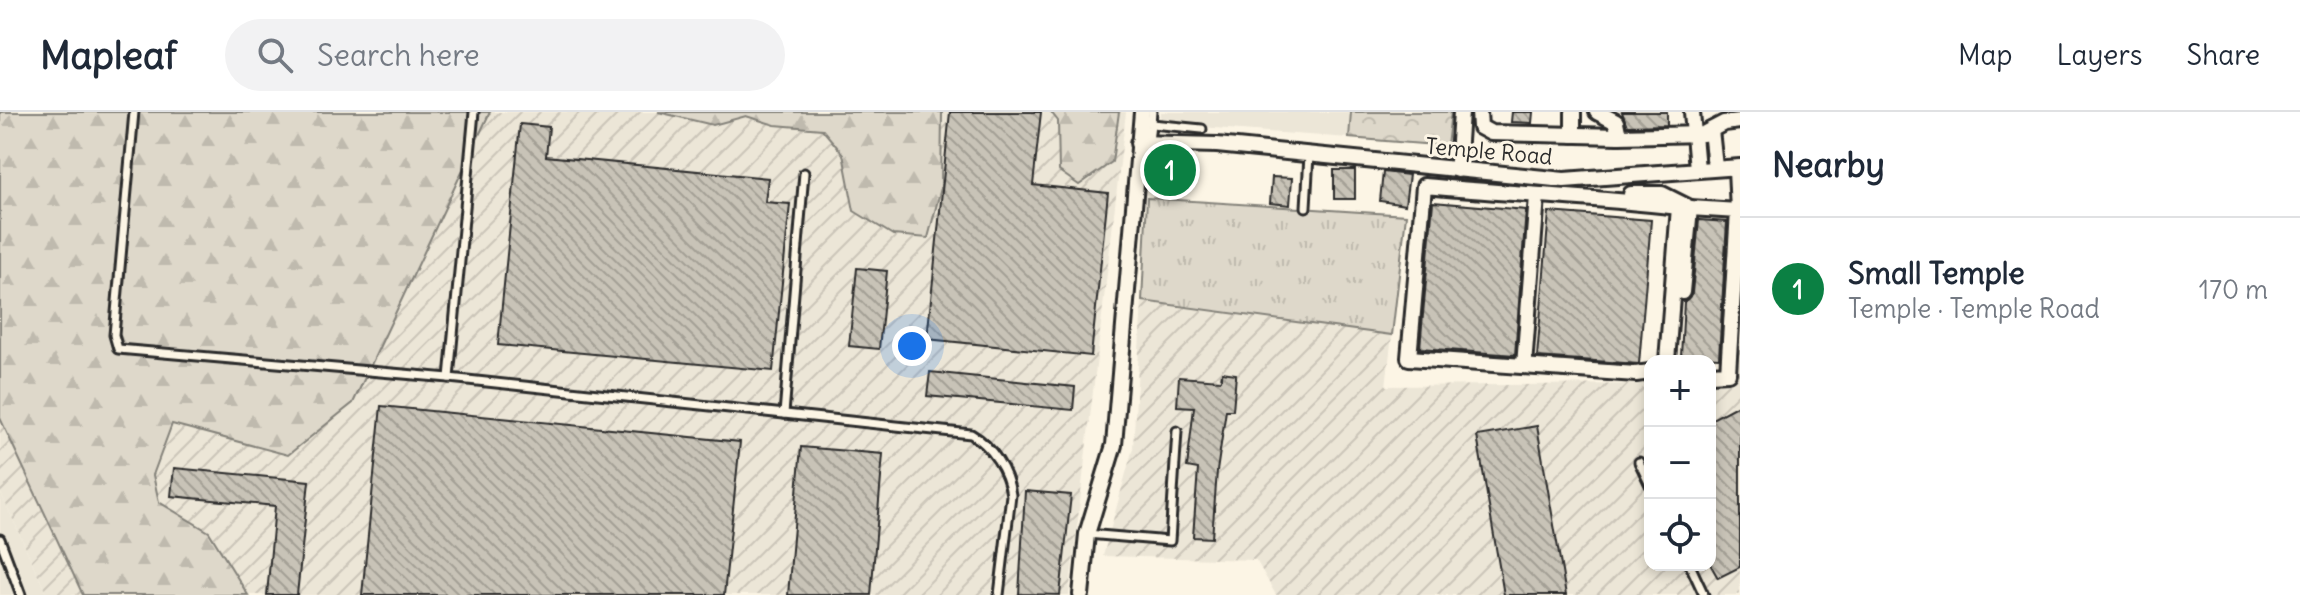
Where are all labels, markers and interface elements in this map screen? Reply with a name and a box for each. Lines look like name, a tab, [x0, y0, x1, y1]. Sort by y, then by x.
search box	[225, 19, 785, 91]
text: Mapleaf	[40, 32, 177, 79]
icon: search	[253, 33, 297, 77]
text: Search here	[317, 36, 480, 74]
text: Map	[1958, 37, 2013, 73]
text: Layers	[2057, 37, 2143, 73]
text: Share	[2187, 37, 2260, 73]
street label: Temple Road	[1424, 132, 1554, 170]
pin: 1	[1144, 140, 1196, 200]
text: Nearby	[1772, 143, 1885, 186]
text: Small Temple	[1848, 254, 2025, 292]
text: 1	[1793, 273, 1803, 306]
text: 170 m	[2199, 273, 2268, 306]
text: Temple · Temple Road	[1848, 292, 2100, 325]
your location	[892, 326, 932, 366]
map controls	[1644, 355, 1716, 571]
button: +	[1644, 355, 1716, 427]
button: −	[1644, 427, 1716, 499]
button: locate	[1644, 499, 1716, 571]

